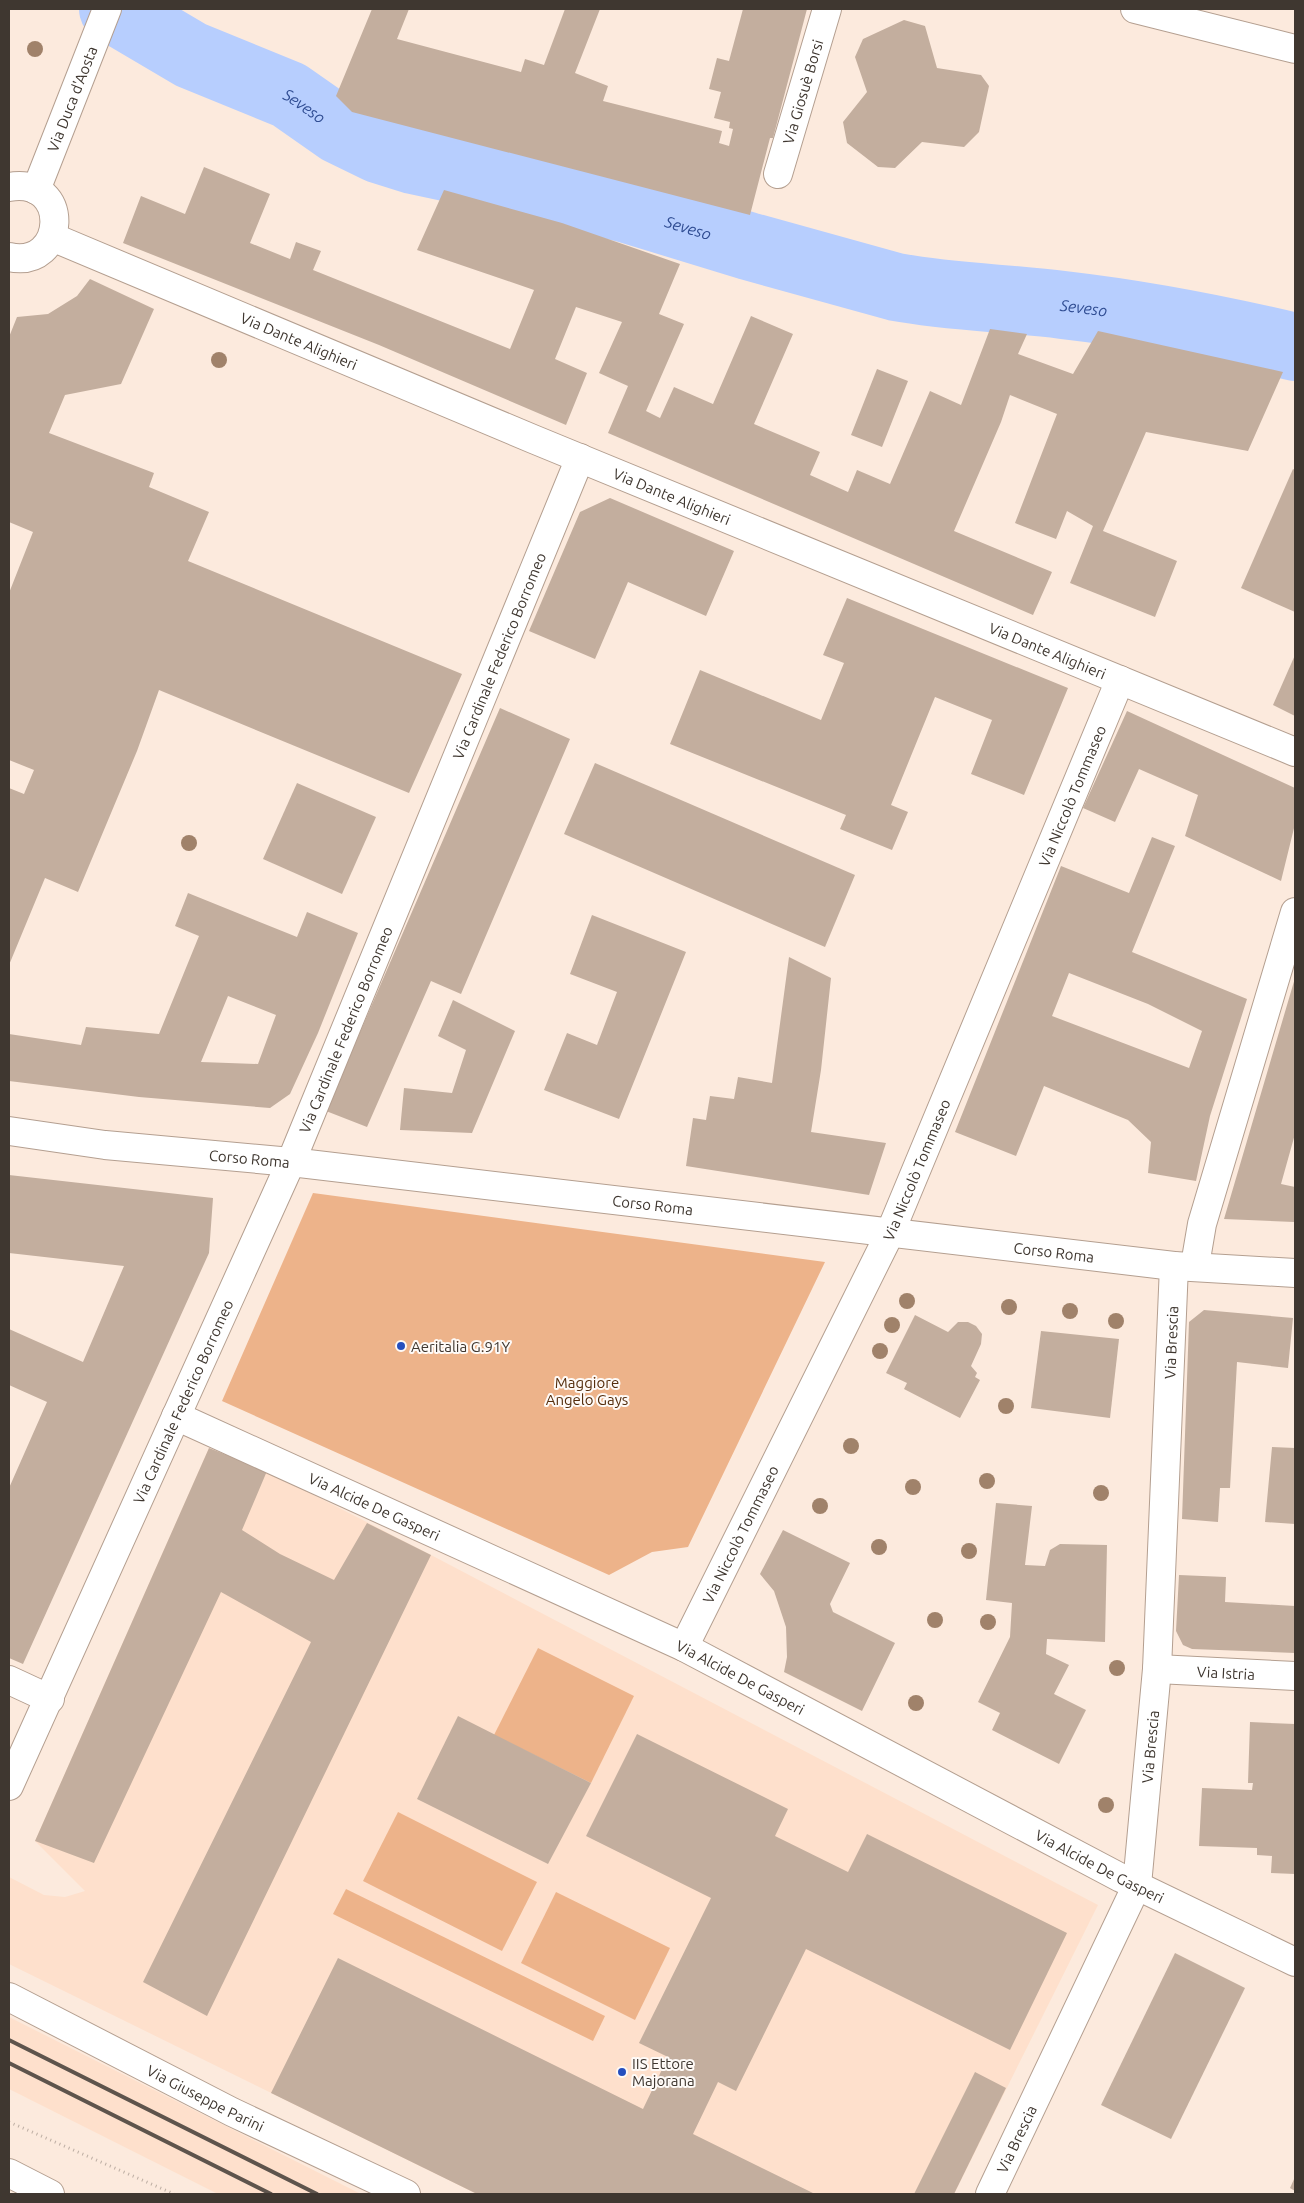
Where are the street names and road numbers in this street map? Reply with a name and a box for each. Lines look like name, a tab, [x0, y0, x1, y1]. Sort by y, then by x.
street label: Via Giosuè Borsi	[779, 37, 826, 146]
street label: Via Duca d'Aosta	[43, 43, 100, 154]
street label: Via Dante Alighieri	[238, 309, 360, 373]
street label: Via Dante Alighieri	[611, 464, 733, 528]
street label: Via Cardinale Federico Borromeo	[449, 550, 549, 762]
street label: Via Dante Alighieri	[986, 619, 1109, 682]
street label: Via Niccolò Tommaseo	[1035, 722, 1109, 869]
street label: Via Cardinale Federico Borromeo	[295, 924, 395, 1135]
street label: Via Niccolò Tommaseo	[879, 1096, 953, 1243]
street label: Corso Roma	[208, 1146, 291, 1170]
street label: Corso Roma	[611, 1191, 694, 1218]
street label: Corso Roma	[1013, 1239, 1095, 1265]
street label: Via Cardinale Federico Borromeo	[129, 1297, 236, 1506]
street label: Via Brescia	[1161, 1305, 1181, 1379]
street label: Via Niccolò Tommaseo	[699, 1463, 782, 1606]
street label: Via Alcide De Gasperi	[306, 1469, 443, 1543]
street label: Via Alcide De Gasperi	[674, 1636, 808, 1718]
street label: Via Istria	[1196, 1663, 1255, 1682]
street label: Via Brescia	[1138, 1710, 1162, 1784]
street label: Via Alcide De Gasperi	[1032, 1826, 1167, 1906]
street label: Via Giuseppe Parini	[144, 2061, 267, 2134]
street label: Via Brescia	[993, 2102, 1040, 2176]

